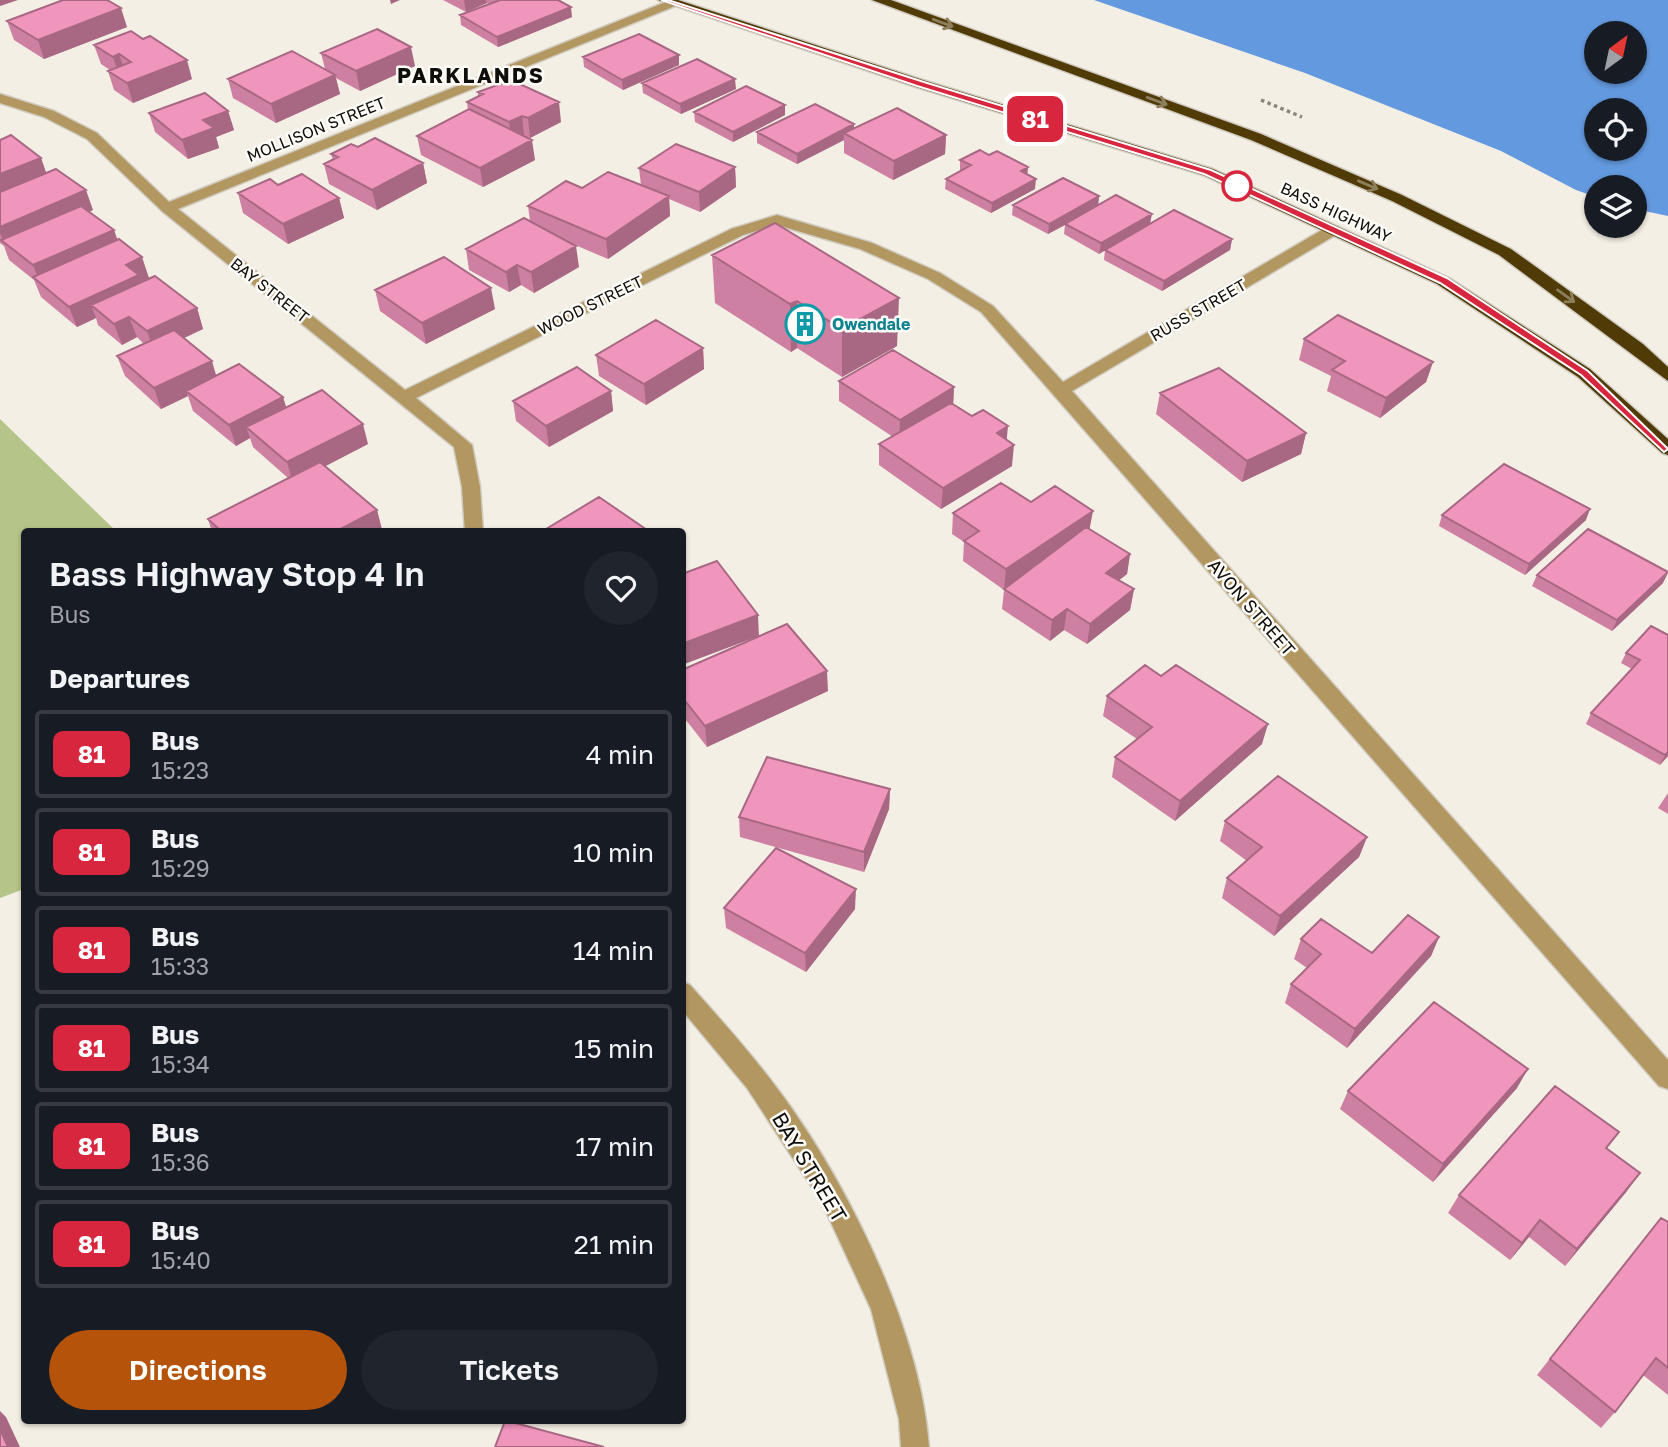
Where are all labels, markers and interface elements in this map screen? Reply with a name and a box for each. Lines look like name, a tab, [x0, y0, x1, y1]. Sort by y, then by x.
one-way arrow	[932, 18, 954, 31]
north arrow	[1584, 21, 1647, 84]
map controls	[1584, 21, 1647, 238]
district label: PARKLANDS	[397, 62, 545, 88]
street label: MOLLISON STREET	[244, 92, 388, 166]
line badge: 81	[1004, 96, 1066, 142]
one-way arrow	[1146, 96, 1168, 108]
button: locate	[1584, 98, 1647, 161]
text: 81	[1021, 104, 1049, 133]
unlabelled marker	[1222, 171, 1252, 201]
button: layers	[1584, 175, 1647, 238]
street label: BASS HIGHWAY	[1277, 178, 1395, 247]
one-way arrow	[1357, 179, 1379, 192]
street label: BAY STREET	[227, 253, 313, 327]
street label: WOOD STREET	[534, 271, 646, 339]
street label: RUSS STREET	[1147, 274, 1250, 346]
one-way arrow	[1556, 289, 1575, 304]
building icon: Owendale	[784, 303, 826, 345]
place label: Owendale	[832, 314, 910, 334]
button: heart	[584, 551, 658, 625]
text: Bass Highway Stop 4 In	[49, 554, 425, 593]
street label: AVON STREET	[1204, 554, 1300, 660]
text: Bus	[49, 600, 91, 628]
text: Departures	[49, 663, 190, 694]
text: Bus	[151, 725, 199, 756]
text: 81	[78, 739, 105, 768]
text: 4 min	[586, 739, 654, 770]
text: 15:23	[151, 756, 209, 784]
text: Bus	[151, 823, 199, 854]
text: 81	[78, 837, 105, 866]
text: 10 min	[573, 837, 654, 868]
text: 15:29	[151, 854, 210, 882]
text: Bus	[151, 921, 199, 952]
text: 81	[78, 935, 105, 964]
text: 14 min	[573, 935, 654, 966]
text: 15:33	[151, 952, 209, 980]
text: Bus	[151, 1019, 199, 1050]
text: 81	[78, 1033, 105, 1062]
text: 15 min	[574, 1033, 654, 1064]
text: 15:34	[151, 1050, 210, 1078]
street label: BAY STREET	[767, 1107, 853, 1227]
text: Bus	[151, 1117, 199, 1148]
text: 81	[78, 1131, 105, 1160]
text: 17 min	[575, 1131, 654, 1162]
text: 15:36	[151, 1148, 210, 1176]
text: Bus	[151, 1215, 199, 1246]
text: 81	[78, 1229, 105, 1258]
text: 21 min	[574, 1229, 654, 1260]
text: 15:40	[151, 1246, 211, 1274]
button: Directions	[49, 1330, 347, 1410]
button: Tickets	[361, 1330, 658, 1410]

